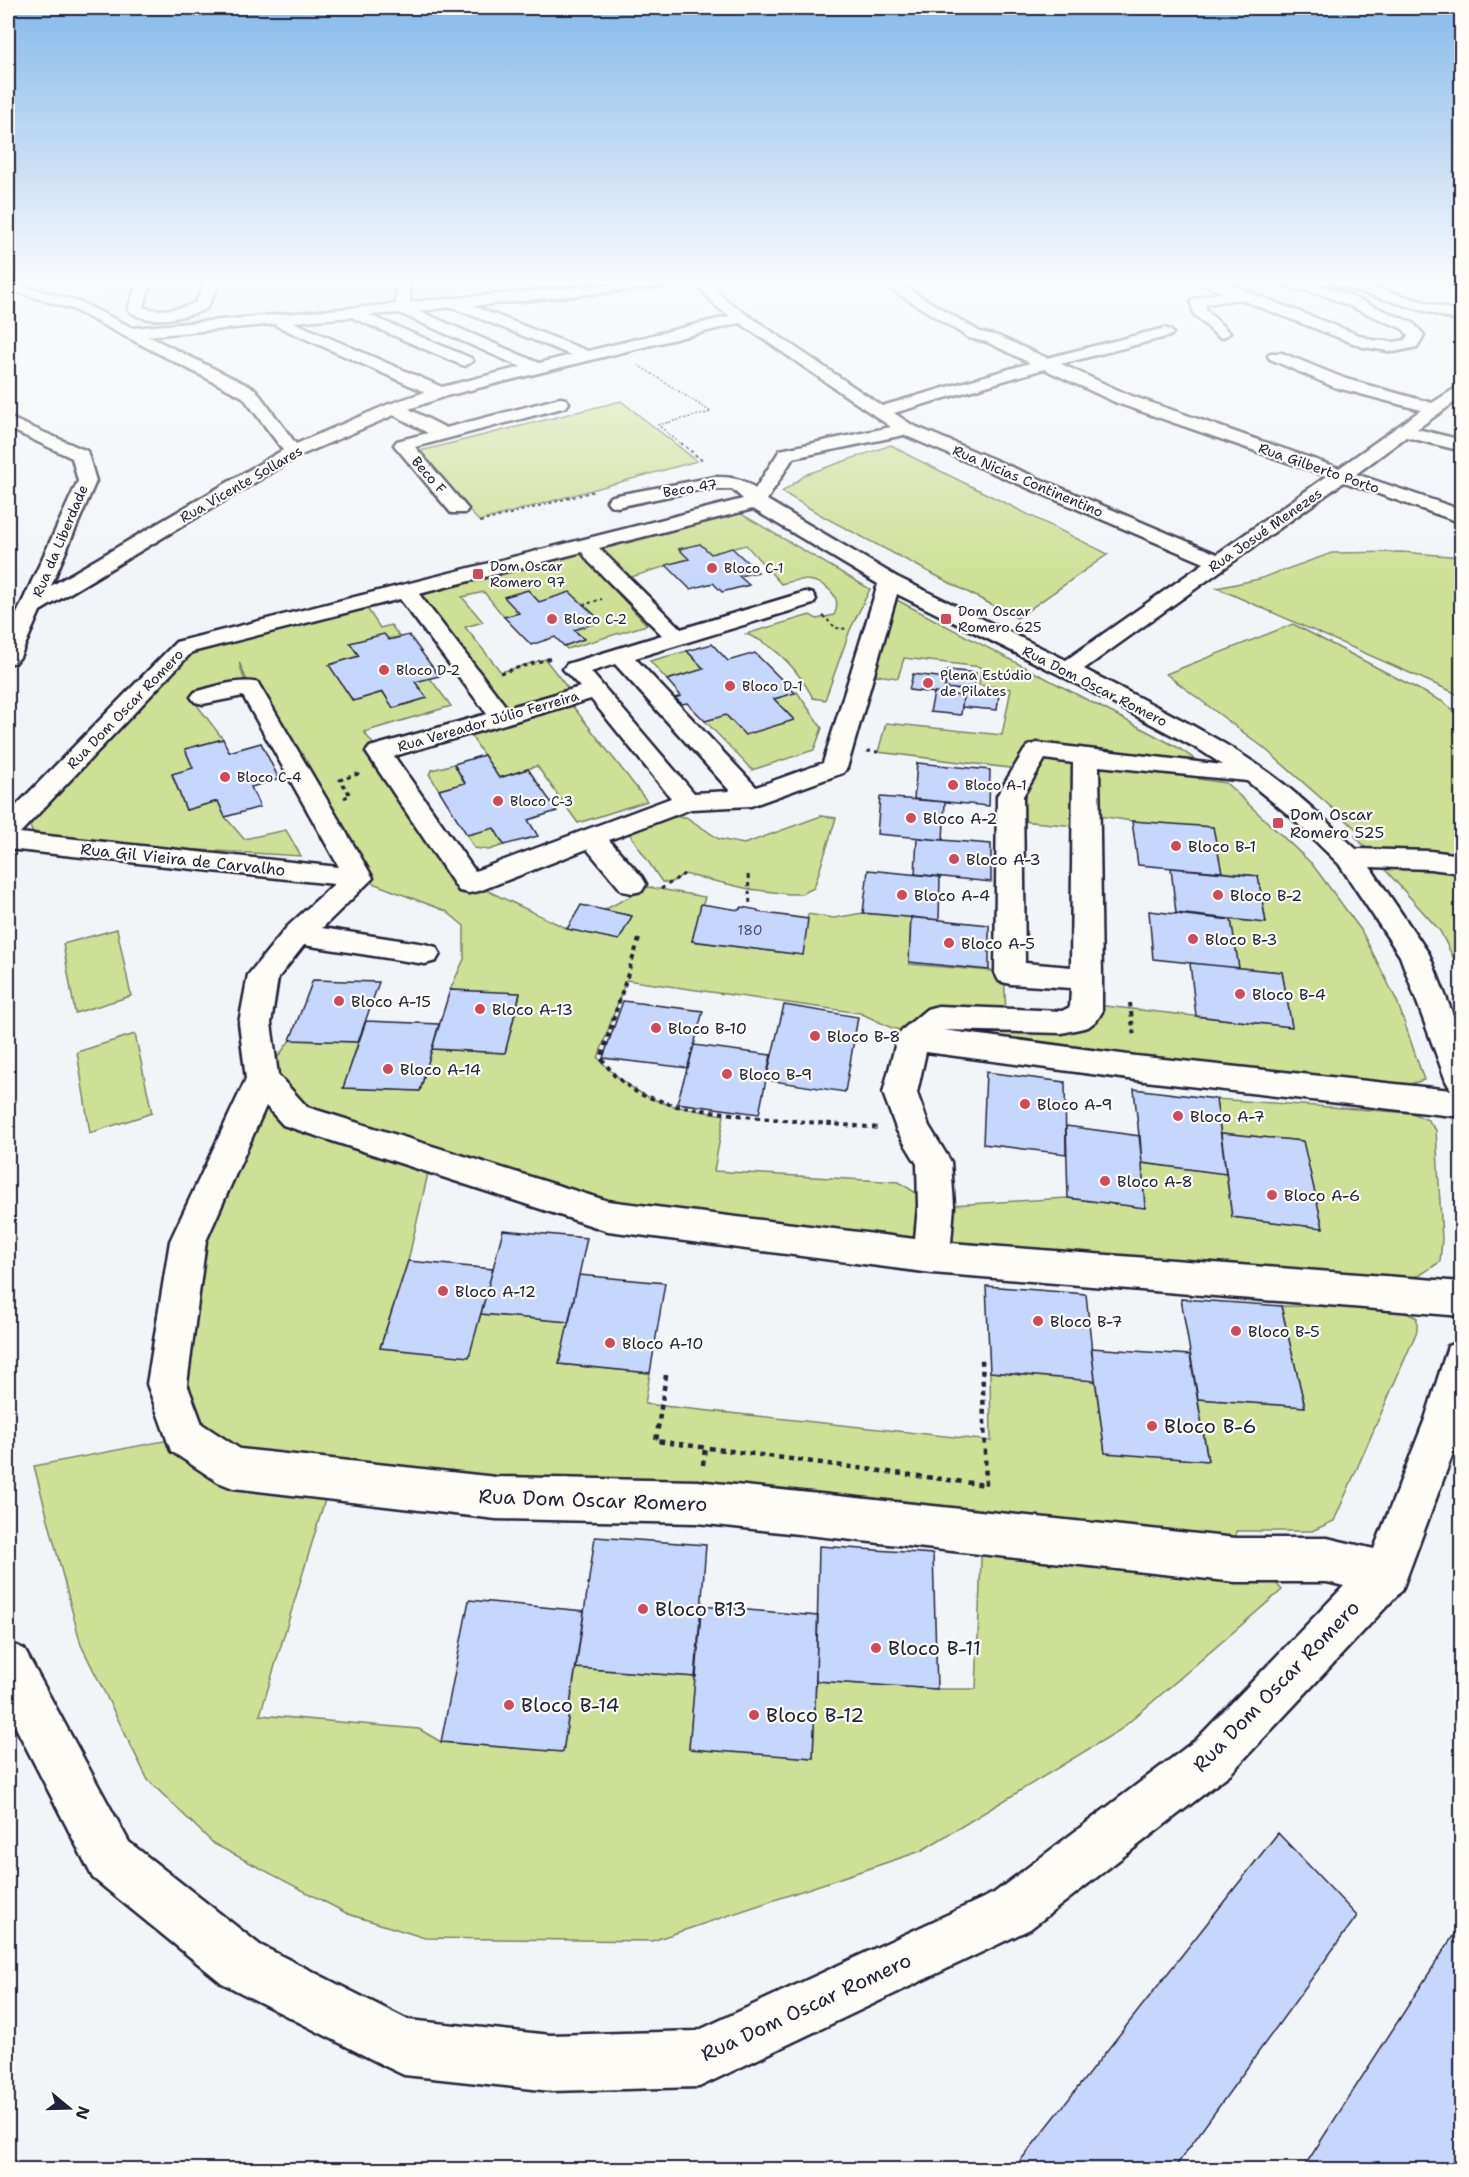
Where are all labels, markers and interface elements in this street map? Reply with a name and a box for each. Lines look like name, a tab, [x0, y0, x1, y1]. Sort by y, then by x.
street label: Rua Gilberto Porto	[1256, 439, 1382, 497]
street label: Rua Vicente Sollares	[176, 441, 306, 526]
street label: Rua Nicias Continentino	[950, 441, 1106, 521]
street label: Beco F	[408, 453, 450, 498]
street label: Beco 47	[662, 475, 718, 501]
street label: Rua da Liberdade	[28, 482, 92, 600]
street label: Rua Josué Menezes	[1205, 484, 1325, 576]
place label: Dom Oscar Romero 97	[490, 557, 565, 591]
place label: Bloco C-1	[724, 559, 784, 577]
marker: Bloco C-1	[705, 561, 719, 575]
marker: Dom Oscar Romero 97	[471, 567, 485, 581]
place label: Dom Oscar Romero 625	[958, 602, 1042, 636]
place label: Bloco C-2	[564, 610, 627, 628]
marker: Bloco C-2	[545, 612, 559, 626]
marker: Dom Oscar Romero 625	[939, 612, 953, 626]
street label: Rua Dom Oscar Romero	[1020, 642, 1170, 730]
street label: Rua Dom Oscar Romero	[63, 645, 187, 773]
place label: Bloco D-2	[396, 661, 460, 679]
marker: Bloco D-2	[377, 663, 391, 677]
place label: Plena Estúdio de Pilates	[940, 666, 1032, 700]
marker: Plena Estúdio de Pilates	[921, 676, 935, 690]
place label: Bloco D-1	[742, 677, 803, 695]
marker: Bloco D-1	[723, 679, 737, 693]
street label: Rua Vereador Júlio Ferreira	[395, 686, 581, 756]
place label: Bloco C-4	[237, 768, 302, 786]
marker: Bloco C-4	[218, 770, 232, 784]
place label: Bloco A-1	[965, 776, 1027, 794]
marker: Bloco A-1	[946, 778, 960, 792]
place label: Bloco C-3	[510, 792, 573, 810]
marker: Bloco C-3	[491, 794, 505, 808]
place label: Dom Oscar Romero 525	[1290, 804, 1384, 843]
place label: Bloco A-2	[923, 808, 997, 829]
marker: Bloco A-2	[904, 811, 918, 825]
marker: Dom Oscar Romero 525	[1271, 816, 1285, 830]
place label: Bloco B-1	[1188, 836, 1256, 857]
street label: Rua Gil Vieira de Carvalho	[80, 838, 286, 881]
marker: Bloco B-1	[1169, 839, 1183, 853]
place label: Bloco A-3	[966, 849, 1041, 870]
marker: Bloco A-3	[947, 852, 961, 866]
place label: Bloco A-4	[914, 885, 990, 906]
place label: Bloco B-2	[1230, 885, 1302, 906]
marker: Bloco A-4	[895, 888, 909, 902]
marker: Bloco B-2	[1211, 888, 1225, 902]
house number: 180	[738, 921, 762, 939]
place label: Bloco B-3	[1205, 929, 1277, 950]
marker: Bloco B-3	[1186, 932, 1200, 946]
place label: Bloco A-5	[961, 933, 1035, 954]
marker: Bloco A-5	[942, 936, 956, 950]
place label: Bloco B-4	[1252, 984, 1326, 1005]
marker: Bloco B-4	[1233, 987, 1247, 1001]
place label: Bloco A-15	[351, 991, 431, 1012]
marker: Bloco A-15	[332, 994, 346, 1008]
place label: Bloco A-13	[492, 999, 573, 1020]
marker: Bloco A-13	[473, 1002, 487, 1016]
place label: Bloco B-10	[668, 1018, 747, 1039]
marker: Bloco B-10	[649, 1021, 663, 1035]
place label: Bloco B-8	[827, 1026, 901, 1047]
marker: Bloco B-8	[808, 1029, 822, 1043]
place label: Bloco A-14	[400, 1059, 481, 1080]
marker: Bloco A-14	[381, 1062, 395, 1076]
place label: Bloco B-9	[739, 1064, 812, 1085]
marker: Bloco B-9	[720, 1067, 734, 1081]
place label: Bloco A-9	[1037, 1094, 1112, 1115]
marker: Bloco A-9	[1018, 1097, 1032, 1111]
place label: Bloco A-7	[1190, 1106, 1265, 1127]
marker: Bloco A-7	[1171, 1109, 1185, 1123]
place label: Bloco A-8	[1117, 1171, 1193, 1192]
marker: Bloco A-8	[1098, 1174, 1112, 1188]
place label: Bloco A-6	[1284, 1185, 1360, 1206]
marker: Bloco A-6	[1265, 1188, 1279, 1202]
place label: Bloco A-12	[455, 1281, 536, 1302]
marker: Bloco A-12	[436, 1284, 450, 1298]
place label: Bloco B-7	[1050, 1311, 1122, 1332]
marker: Bloco B-7	[1031, 1314, 1045, 1328]
place label: Bloco B-5	[1248, 1321, 1320, 1342]
marker: Bloco B-5	[1229, 1324, 1243, 1338]
place label: Bloco A-10	[622, 1333, 703, 1354]
marker: Bloco A-10	[603, 1336, 617, 1350]
place label: Bloco B-6	[1164, 1413, 1256, 1439]
marker: Bloco B-6	[1145, 1419, 1159, 1433]
street label: Rua Dom Oscar Romero	[478, 1483, 708, 1517]
street label: Rua Dom Oscar Romero	[1187, 1595, 1365, 1777]
place label: Bloco B13	[655, 1596, 747, 1622]
marker: Bloco B13	[636, 1602, 650, 1616]
place label: Bloco B-11	[888, 1635, 981, 1661]
marker: Bloco B-11	[869, 1641, 883, 1655]
place label: Bloco B-14	[521, 1692, 619, 1718]
marker: Bloco B-14	[502, 1698, 516, 1712]
place label: Bloco B-12	[766, 1702, 864, 1728]
marker: Bloco B-12	[747, 1708, 761, 1722]
street label: Rua Dom Oscar Romero	[697, 1947, 915, 2067]
north arrow	[39, 2078, 99, 2138]
text: N	[71, 2103, 95, 2122]

